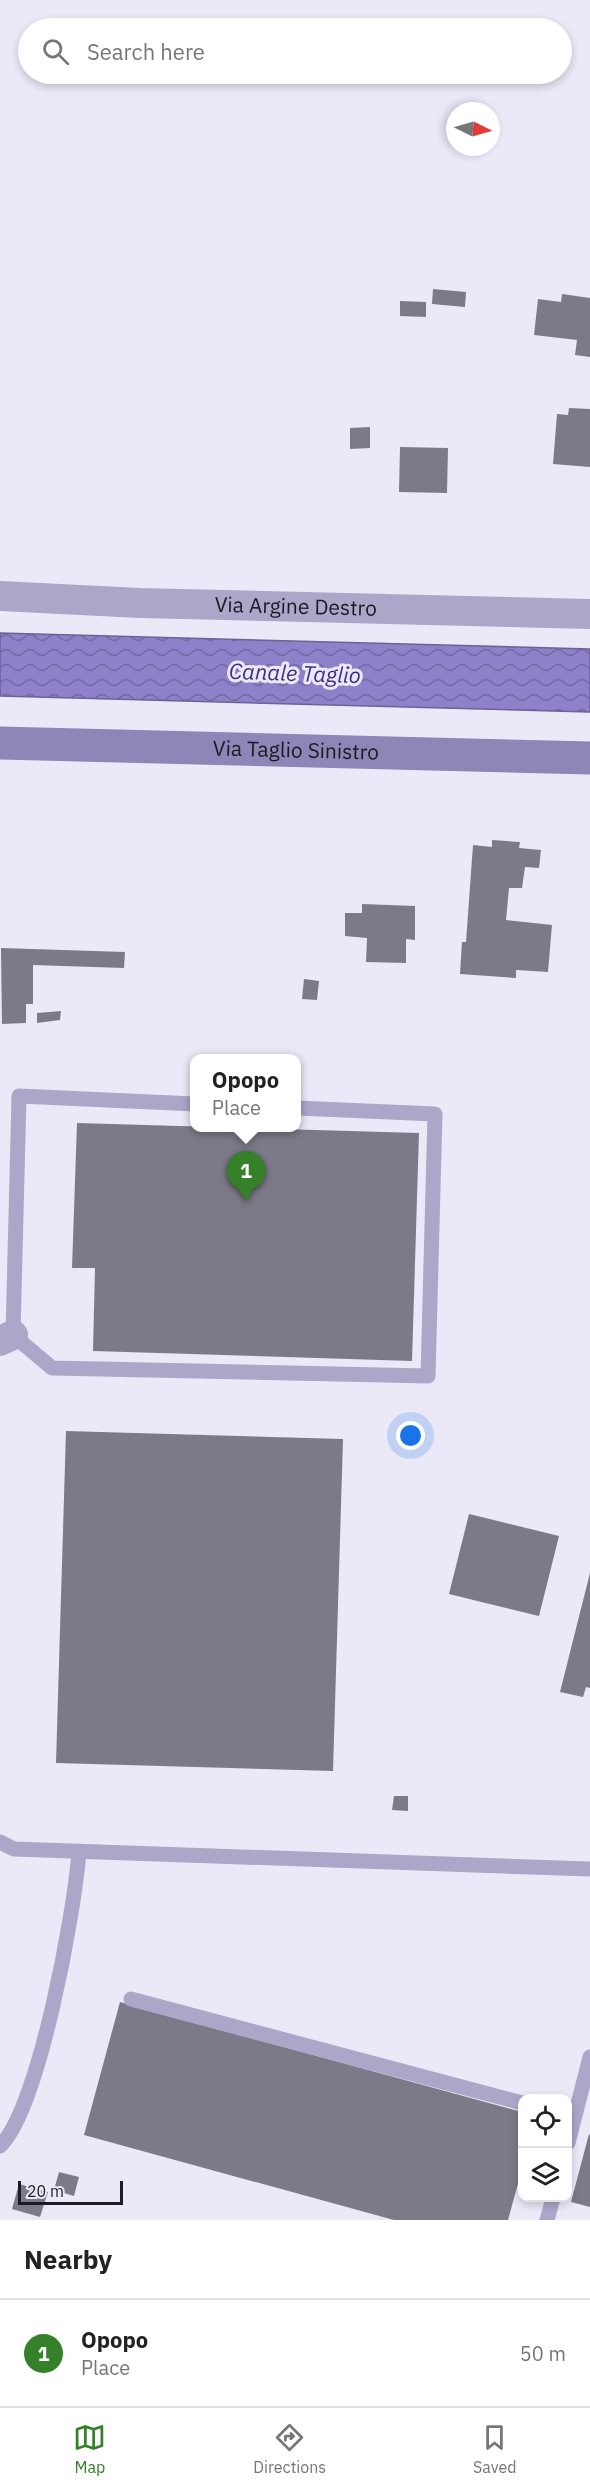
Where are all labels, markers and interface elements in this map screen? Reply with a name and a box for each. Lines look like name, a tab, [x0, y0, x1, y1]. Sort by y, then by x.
search box	[18, 18, 572, 84]
icon: search	[39, 35, 72, 68]
text: Search here	[87, 37, 205, 66]
north arrow	[446, 102, 500, 156]
street label: Via Argine Destro	[214, 590, 377, 622]
water label: Canale Taglio	[229, 656, 361, 689]
street label: Via Taglio Sinistro	[212, 733, 379, 766]
popup	[190, 1054, 301, 1132]
text: Opopo	[212, 1065, 279, 1094]
text: Place	[212, 1094, 261, 1121]
pin: 1	[226, 1152, 266, 1201]
your location	[396, 1421, 425, 1450]
map controls	[518, 2094, 572, 2202]
button: locate	[518, 2094, 572, 2148]
button: layers	[518, 2148, 572, 2202]
scale bar	[18, 2178, 123, 2206]
text: 20 m	[27, 2181, 64, 2201]
text: Nearby	[24, 2242, 112, 2276]
text: Opopo	[81, 2325, 148, 2354]
text: 1	[38, 2340, 50, 2367]
text: 50 m	[520, 2340, 566, 2367]
text: Place	[81, 2354, 130, 2381]
tab: Map	[73, 2421, 106, 2477]
tab: Directions	[253, 2421, 326, 2477]
tab: Saved	[473, 2421, 517, 2477]

